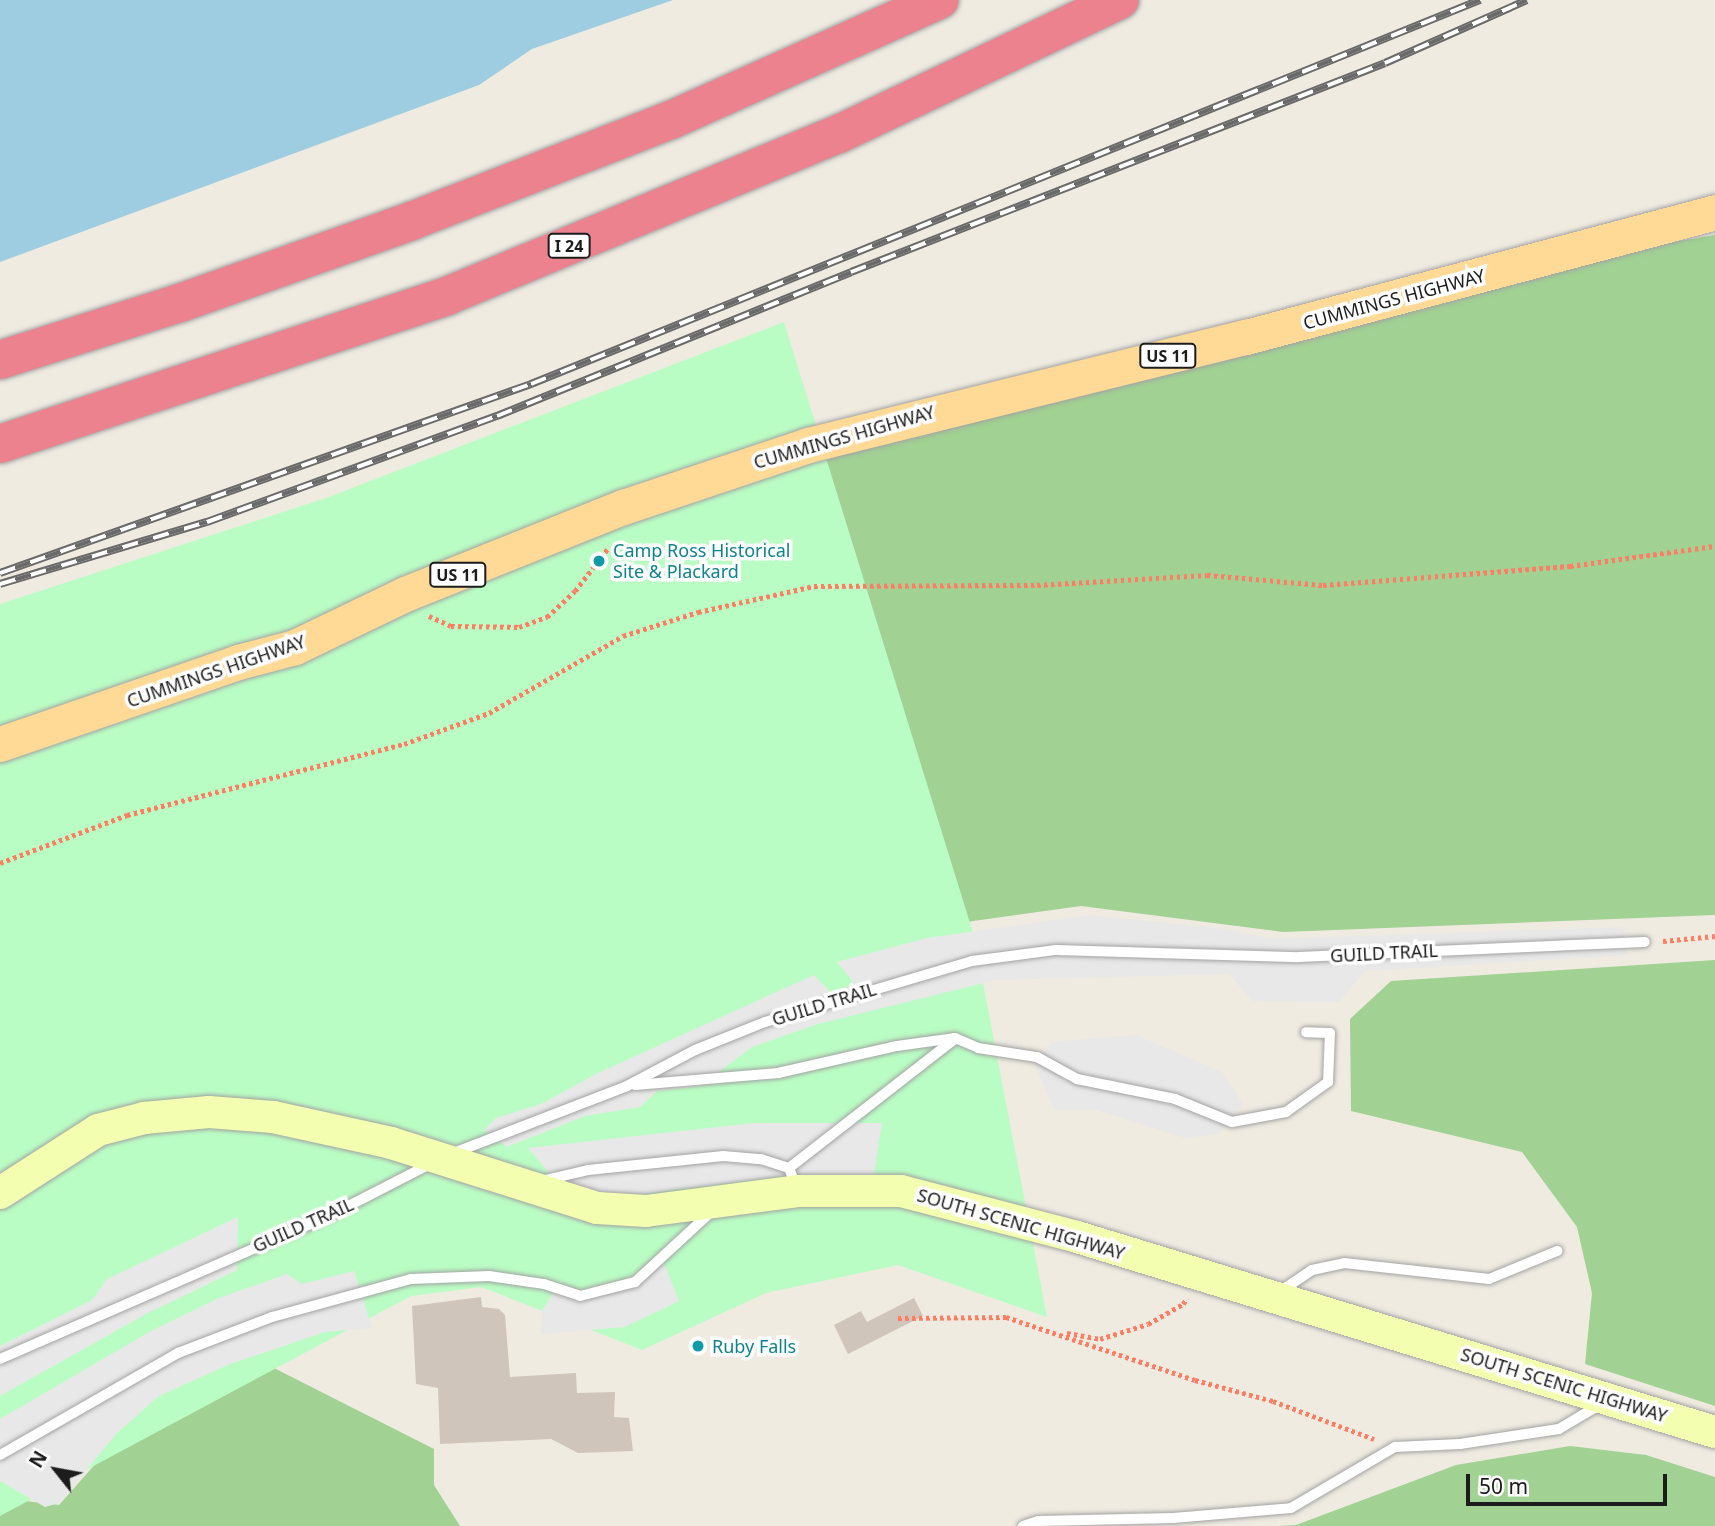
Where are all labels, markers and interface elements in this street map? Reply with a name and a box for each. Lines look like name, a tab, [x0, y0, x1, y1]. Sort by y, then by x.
road number: I 24	[546, 234, 592, 258]
street label: CUMMINGS HIGHWAY	[1301, 264, 1487, 334]
road number: US 11	[1138, 344, 1198, 368]
street label: CUMMINGS HIGHWAY	[751, 401, 937, 473]
place label: Camp Ross Historical Site & Plackard	[613, 540, 791, 582]
marker: Camp Ross Historical Site & Plackard	[591, 553, 607, 569]
road number: US 11	[428, 562, 488, 588]
street label: CUMMINGS HIGHWAY	[124, 630, 308, 712]
street label: GUILD TRAIL	[1330, 939, 1438, 967]
street label: GUILD TRAIL	[769, 978, 879, 1030]
street label: SOUTH SCENIC HIGHWAY	[915, 1184, 1127, 1264]
street label: GUILD TRAIL	[249, 1193, 357, 1257]
place label: Ruby Falls	[712, 1335, 796, 1357]
marker: Ruby Falls	[690, 1338, 706, 1354]
street label: SOUTH SCENIC HIGHWAY	[1458, 1343, 1670, 1427]
north arrow	[21, 1435, 91, 1505]
text: N	[23, 1446, 53, 1473]
scale bar	[1470, 1460, 1671, 1504]
text: 50 m	[1479, 1472, 1528, 1500]

